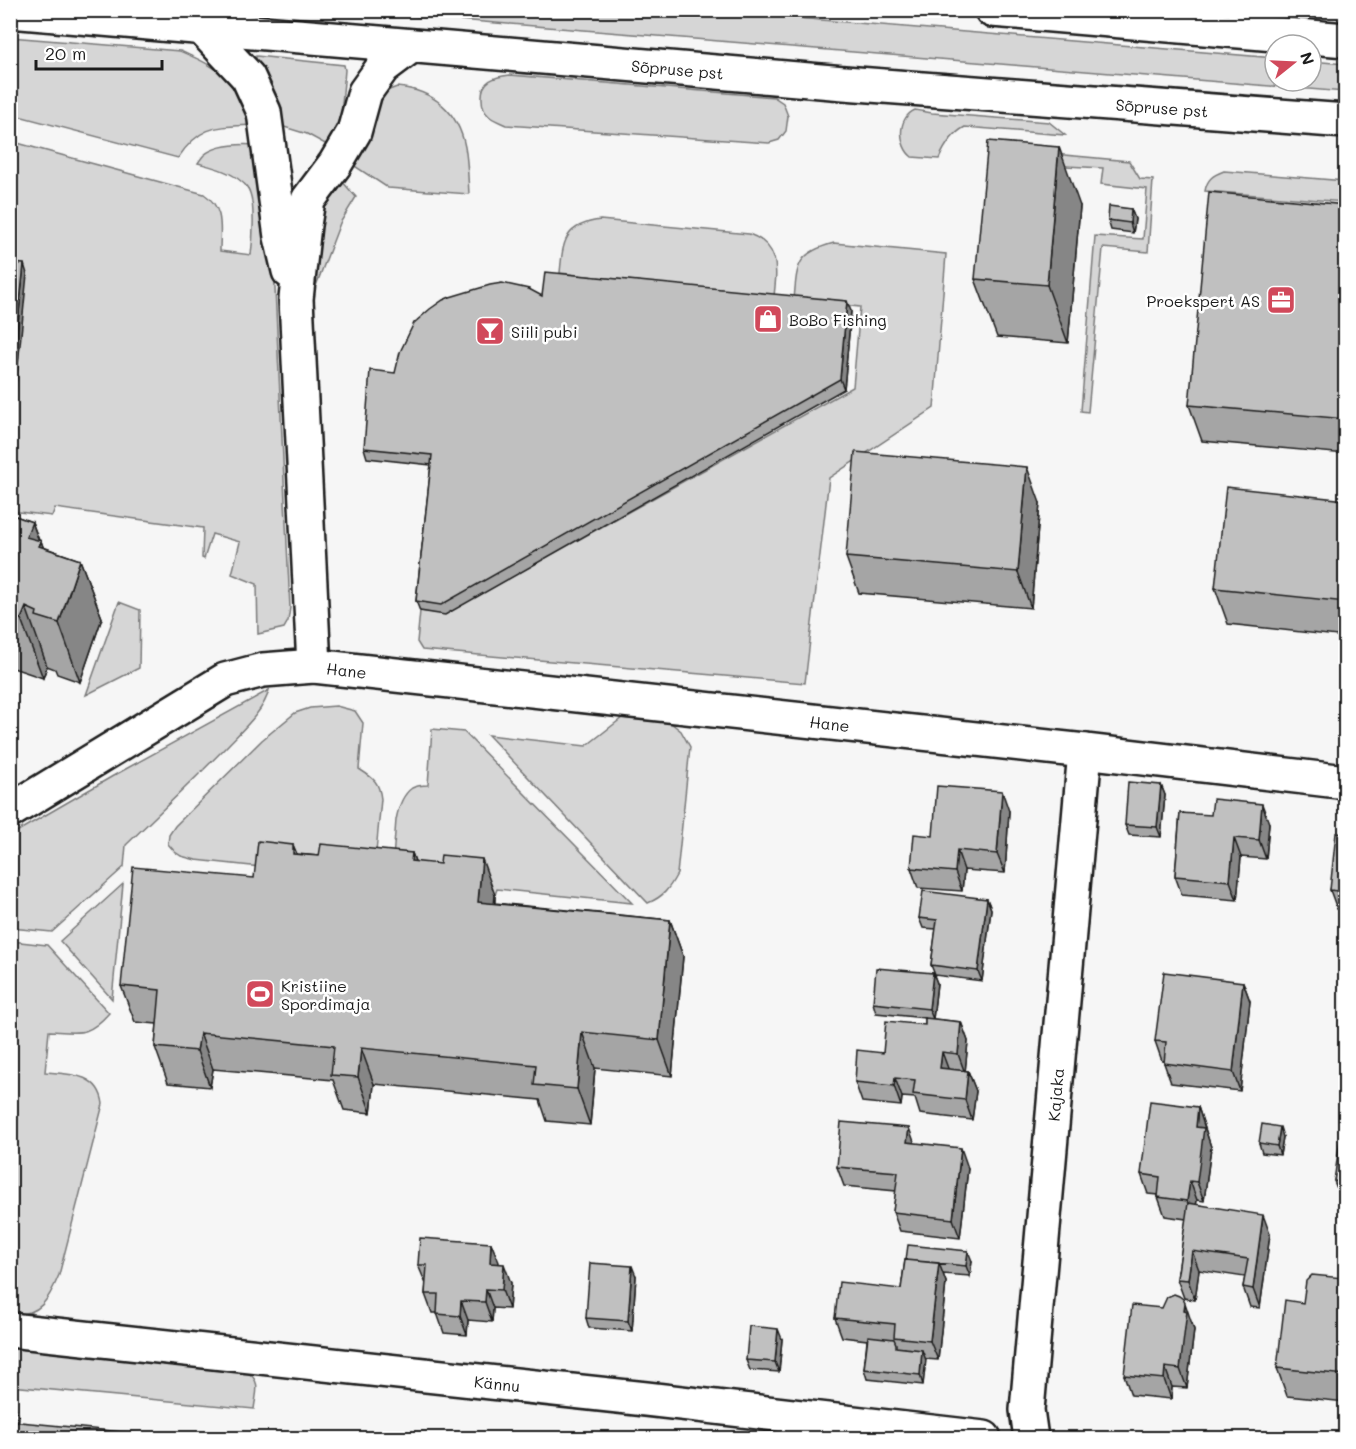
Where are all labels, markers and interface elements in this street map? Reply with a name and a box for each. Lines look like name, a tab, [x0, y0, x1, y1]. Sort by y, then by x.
scale bar	[36, 33, 162, 71]
north arrow	[1263, 33, 1323, 93]
text: 20 m	[45, 41, 86, 65]
text: N	[1296, 49, 1320, 67]
street label: Sõpruse pst	[630, 54, 725, 83]
street label: Sõpruse pst	[1115, 93, 1209, 121]
office icon: Proekspert AS	[1265, 284, 1297, 316]
place label: Proekspert AS	[1146, 290, 1260, 311]
shop icon: BoBo Fishing	[752, 303, 784, 335]
place label: BoBo Fishing	[789, 309, 887, 330]
bar icon: Siili pubi	[474, 315, 506, 347]
place label: Siili pubi	[511, 321, 578, 342]
street label: Hane	[325, 657, 368, 682]
street label: Hane	[809, 710, 851, 735]
place label: Kristiine Spordimaja	[281, 975, 371, 1014]
sports icon: Kristiine Spordimaja	[244, 978, 276, 1010]
street label: Kajaka	[1042, 1067, 1068, 1122]
street label: Kännu	[473, 1370, 521, 1396]

